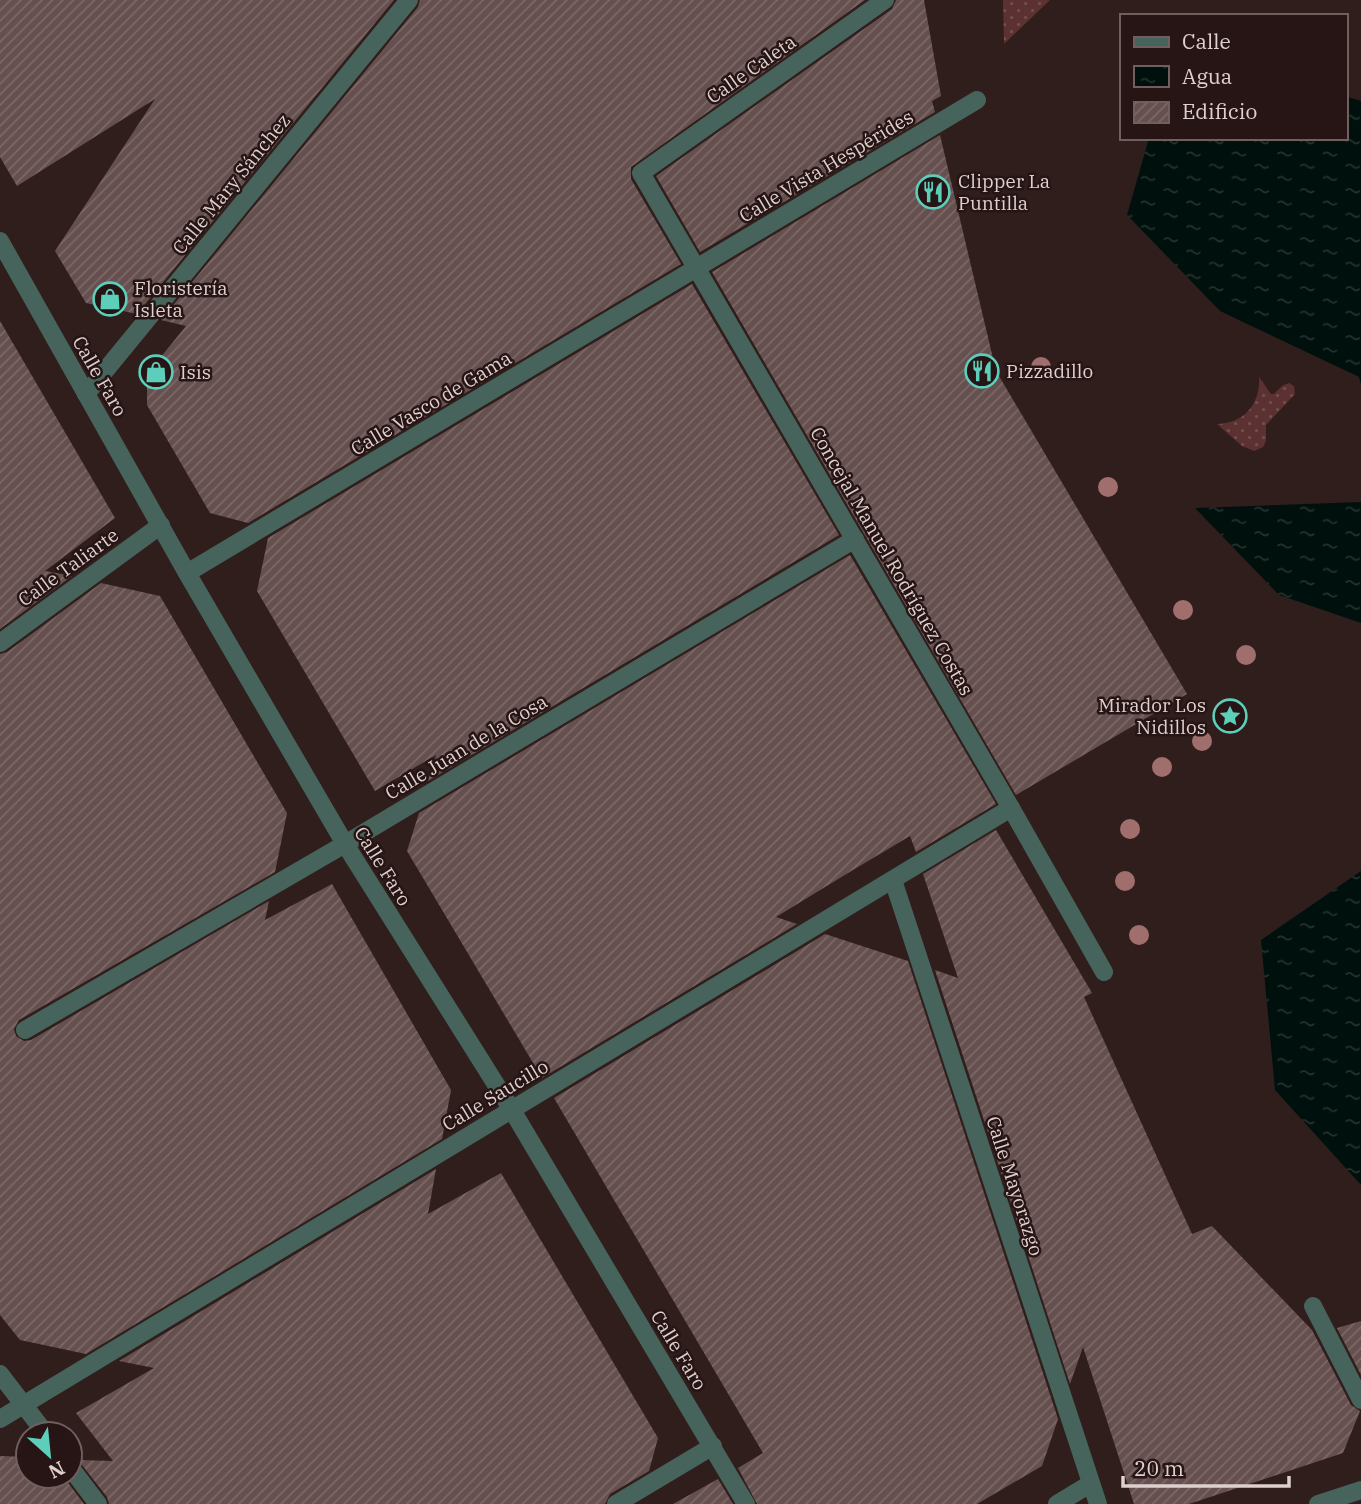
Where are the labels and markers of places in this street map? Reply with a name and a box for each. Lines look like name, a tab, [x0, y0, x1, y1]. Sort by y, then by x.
place label: Clipper La Puntilla	[958, 169, 1050, 215]
restaurant icon: Clipper La Puntilla	[914, 173, 952, 211]
place label: Floristería Isleta	[134, 276, 228, 322]
shop icon: Floristería Isleta	[91, 280, 129, 318]
restaurant icon: Pizzadillo	[963, 352, 1001, 390]
shop icon: Isis	[137, 353, 175, 391]
place label: Pizzadillo	[1006, 359, 1093, 383]
place label: Isis	[180, 360, 211, 384]
place label: Mirador Los Nidillos	[1098, 693, 1206, 739]
place icon: Mirador Los Nidillos	[1211, 697, 1249, 735]

